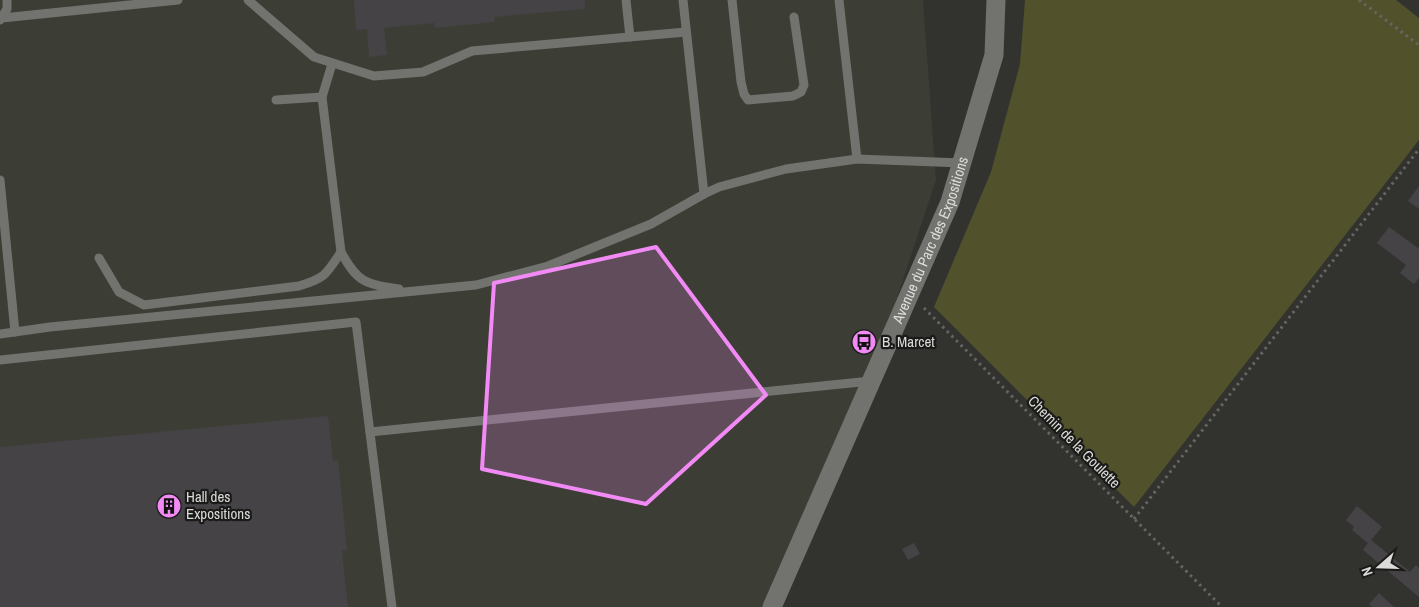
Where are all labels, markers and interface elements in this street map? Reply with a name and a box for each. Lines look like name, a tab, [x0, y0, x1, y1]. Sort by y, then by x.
street label: Avenue du Parc des Expositions	[887, 154, 973, 327]
bus stop icon: B. Marcet	[851, 329, 877, 355]
place label: B. Marcet	[882, 331, 935, 352]
street label: Chemin de la Goulette	[1023, 391, 1125, 493]
place label: Hall des Expositions	[186, 486, 250, 524]
building icon: Hall des Expositions	[156, 493, 182, 519]
north arrow	[1354, 542, 1404, 592]
text: N	[1357, 564, 1377, 578]

